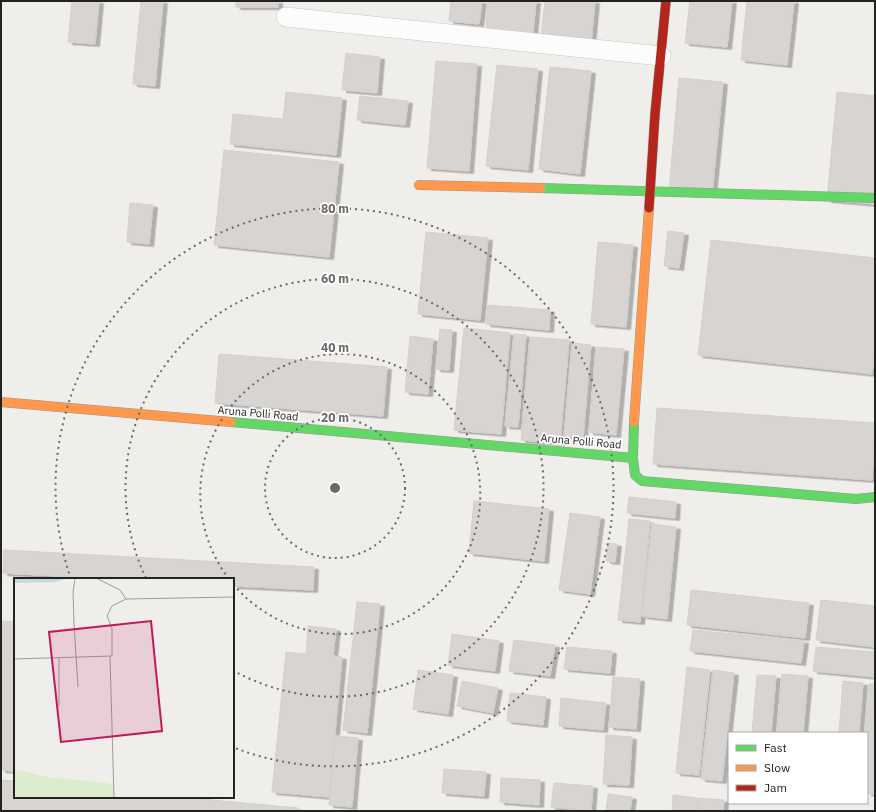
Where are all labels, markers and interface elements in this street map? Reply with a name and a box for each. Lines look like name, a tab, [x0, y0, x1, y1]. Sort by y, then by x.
text: 80 m	[321, 201, 349, 216]
text: 60 m	[321, 271, 349, 286]
text: 40 m	[321, 340, 349, 355]
street label: Aruna Polli Road	[217, 402, 299, 424]
text: 20 m	[321, 410, 349, 425]
street label: Aruna Polli Road	[540, 430, 622, 452]
centre of rings	[328, 481, 342, 495]
inset map	[14, 578, 234, 798]
legend	[728, 732, 868, 804]
text: Fast	[764, 740, 787, 755]
text: Slow	[764, 760, 790, 775]
text: Jam	[764, 780, 787, 795]

